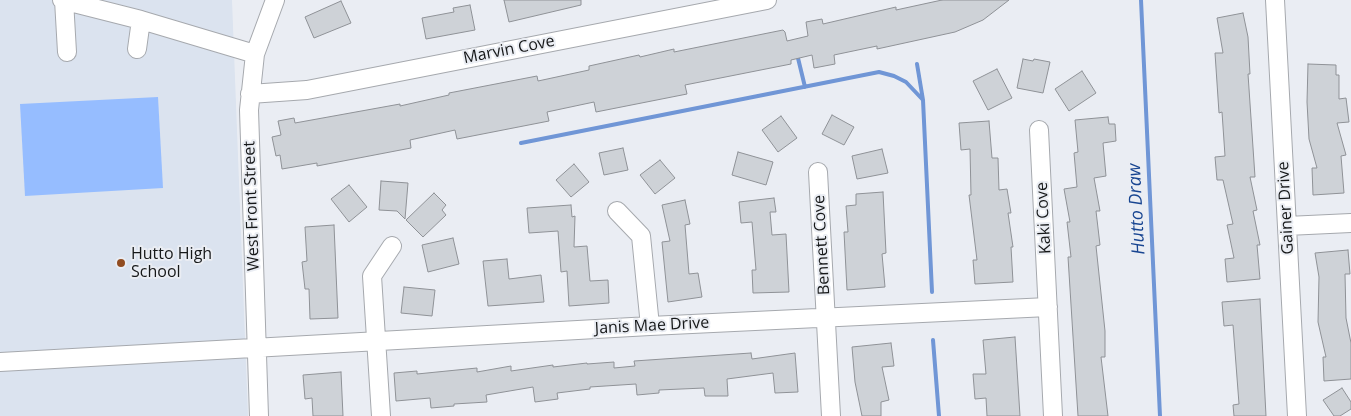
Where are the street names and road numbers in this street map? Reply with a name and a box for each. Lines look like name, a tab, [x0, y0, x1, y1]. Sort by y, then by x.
street label: Marvin Cove	[462, 32, 556, 68]
street label: West Front Street	[240, 141, 264, 271]
street label: Gainer Drive	[1274, 161, 1298, 255]
street label: Kaki Cove	[1033, 182, 1055, 254]
street label: Bennett Cove	[810, 194, 834, 296]
street label: Janis Mae Drive	[594, 313, 710, 339]

